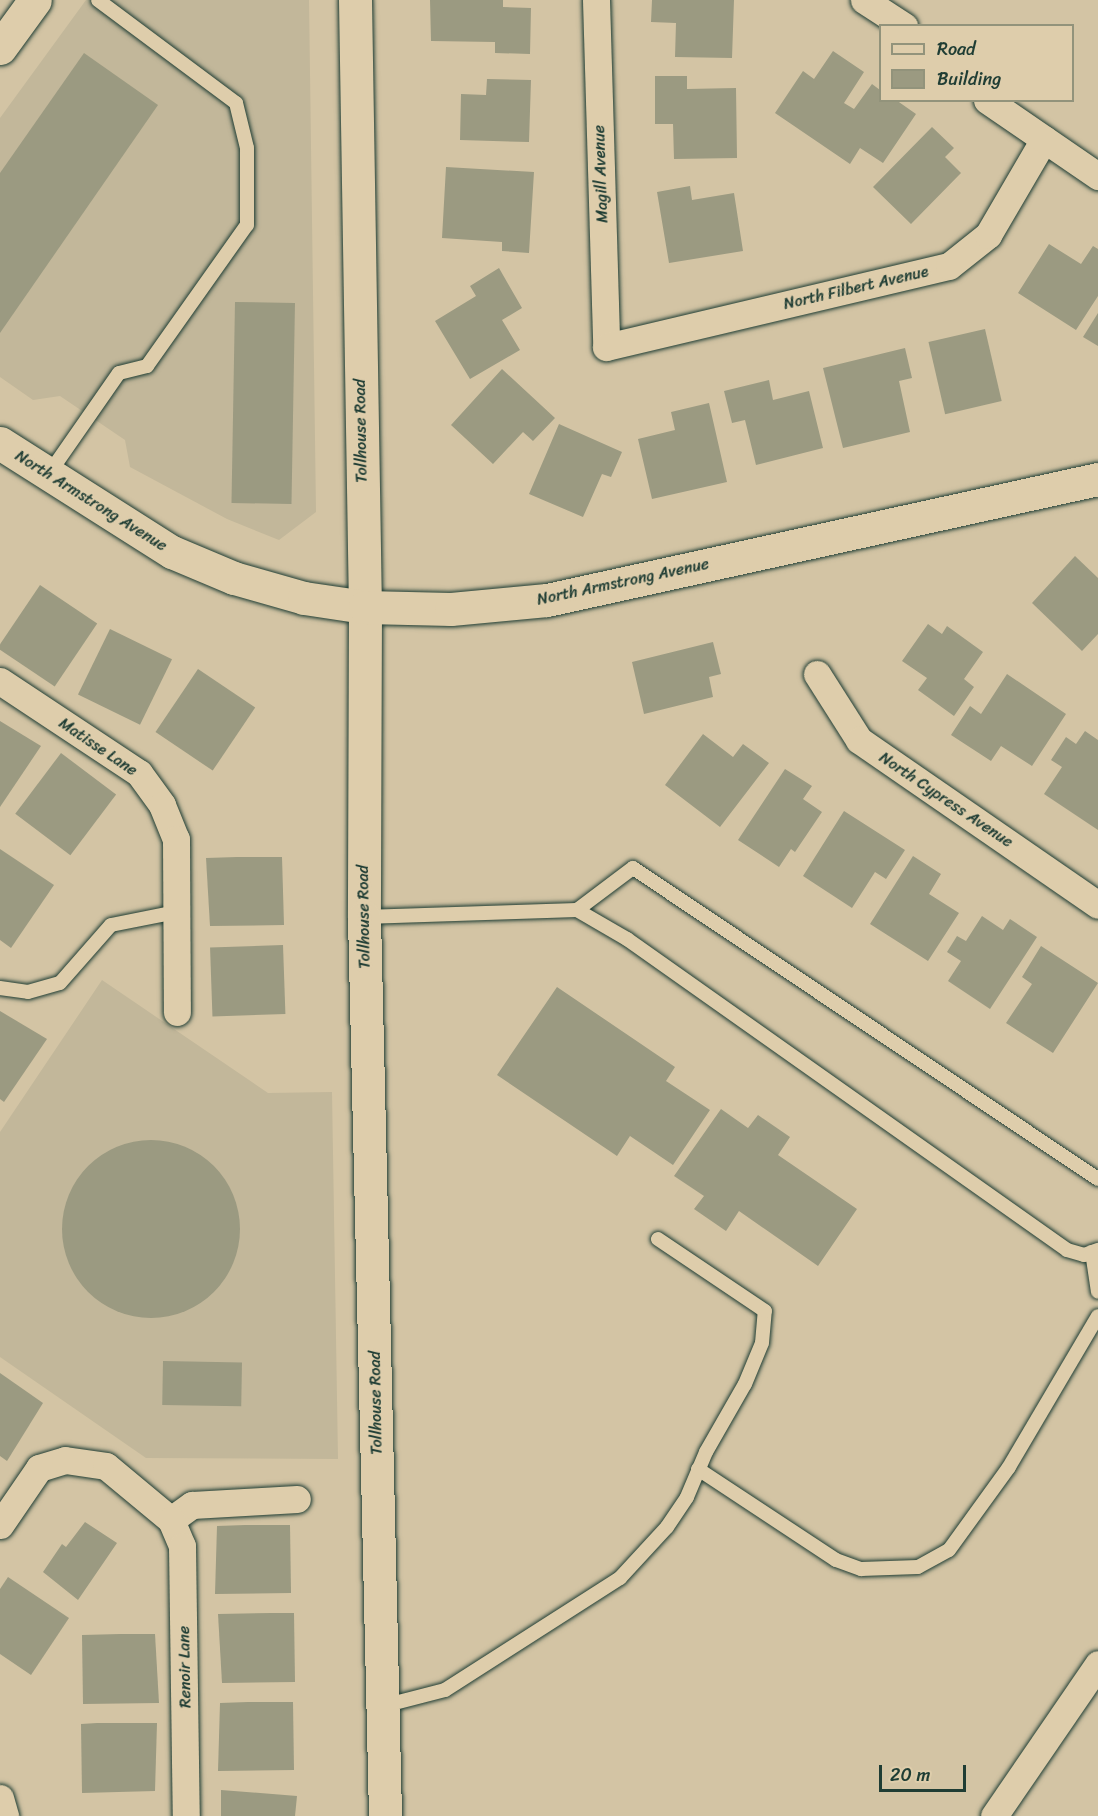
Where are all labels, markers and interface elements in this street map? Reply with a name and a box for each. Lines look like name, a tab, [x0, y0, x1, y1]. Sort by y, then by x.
legend	[879, 24, 1074, 102]
text: Road	[937, 33, 976, 65]
text: Building	[937, 63, 1001, 95]
street label: Magill Avenue	[590, 125, 612, 223]
street label: North Filbert Avenue	[781, 262, 931, 314]
street label: Tollhouse Road	[350, 379, 372, 483]
street label: North Armstrong Avenue	[12, 447, 170, 555]
street label: North Armstrong Avenue	[535, 554, 711, 610]
street label: Matisse Lane	[55, 714, 141, 780]
street label: North Cypress Avenue	[876, 748, 1016, 852]
street label: Tollhouse Road	[353, 865, 375, 969]
street label: Tollhouse Road	[365, 1351, 387, 1455]
street label: Renoir Lane	[175, 1626, 195, 1708]
scale bar	[882, 1753, 969, 1791]
text: 20 m	[890, 1759, 930, 1791]

